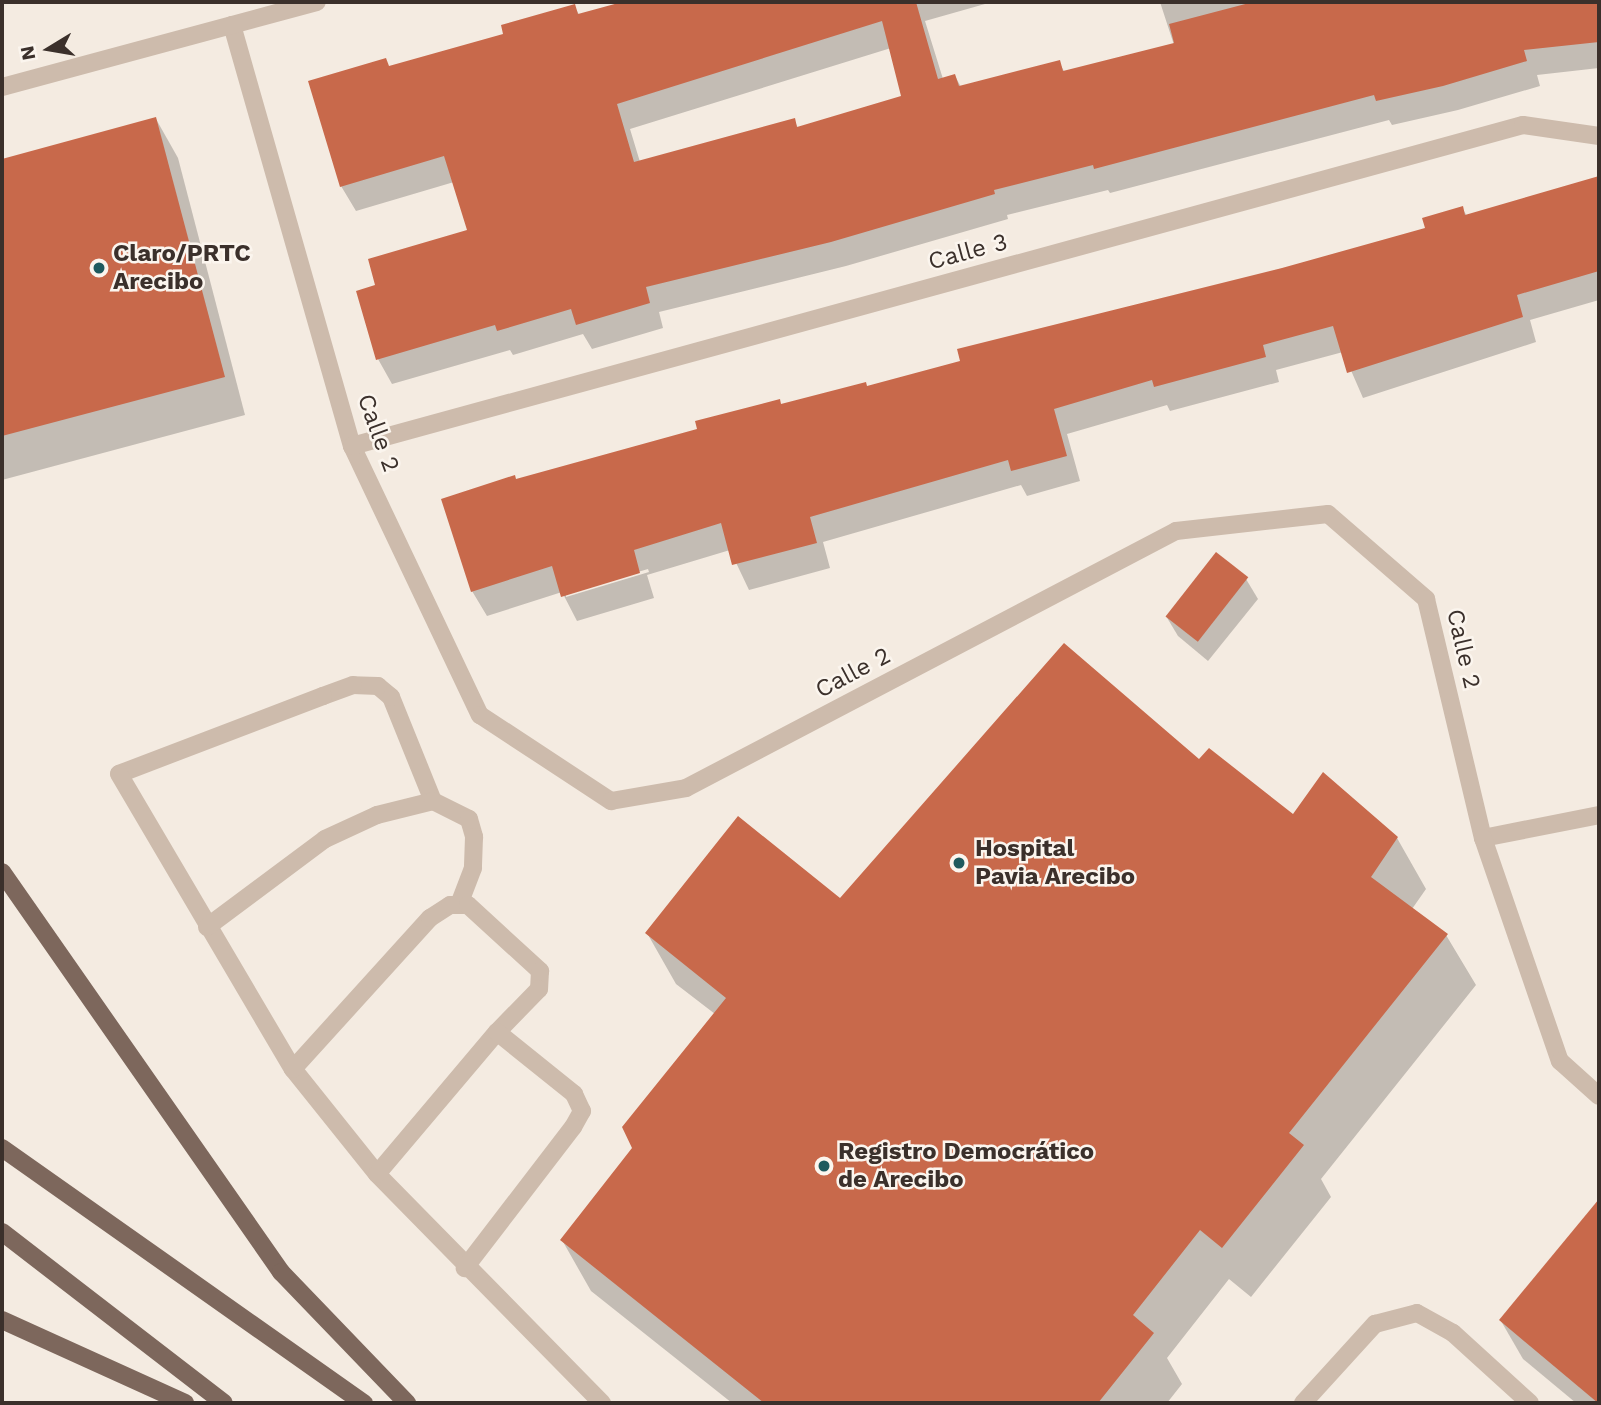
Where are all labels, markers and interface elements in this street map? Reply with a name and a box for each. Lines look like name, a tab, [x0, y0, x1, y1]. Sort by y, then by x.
north arrow	[14, 14, 84, 84]
text: N	[15, 44, 41, 62]
street label: Calle 3	[925, 228, 1011, 276]
place label: Claro/PRTC Arecibo	[113, 240, 251, 296]
marker: Claro/PRTC Arecibo	[91, 260, 107, 276]
street label: Calle 2	[351, 390, 405, 476]
street label: Calle 2	[1440, 606, 1486, 692]
street label: Calle 2	[811, 641, 895, 705]
place label: Hospital Pavia Arecibo	[975, 835, 1136, 891]
marker: Hospital Pavia Arecibo	[949, 853, 969, 873]
place label: Registro Democrático de Arecibo	[838, 1138, 1094, 1194]
marker: Registro Democrático de Arecibo	[816, 1158, 832, 1174]

